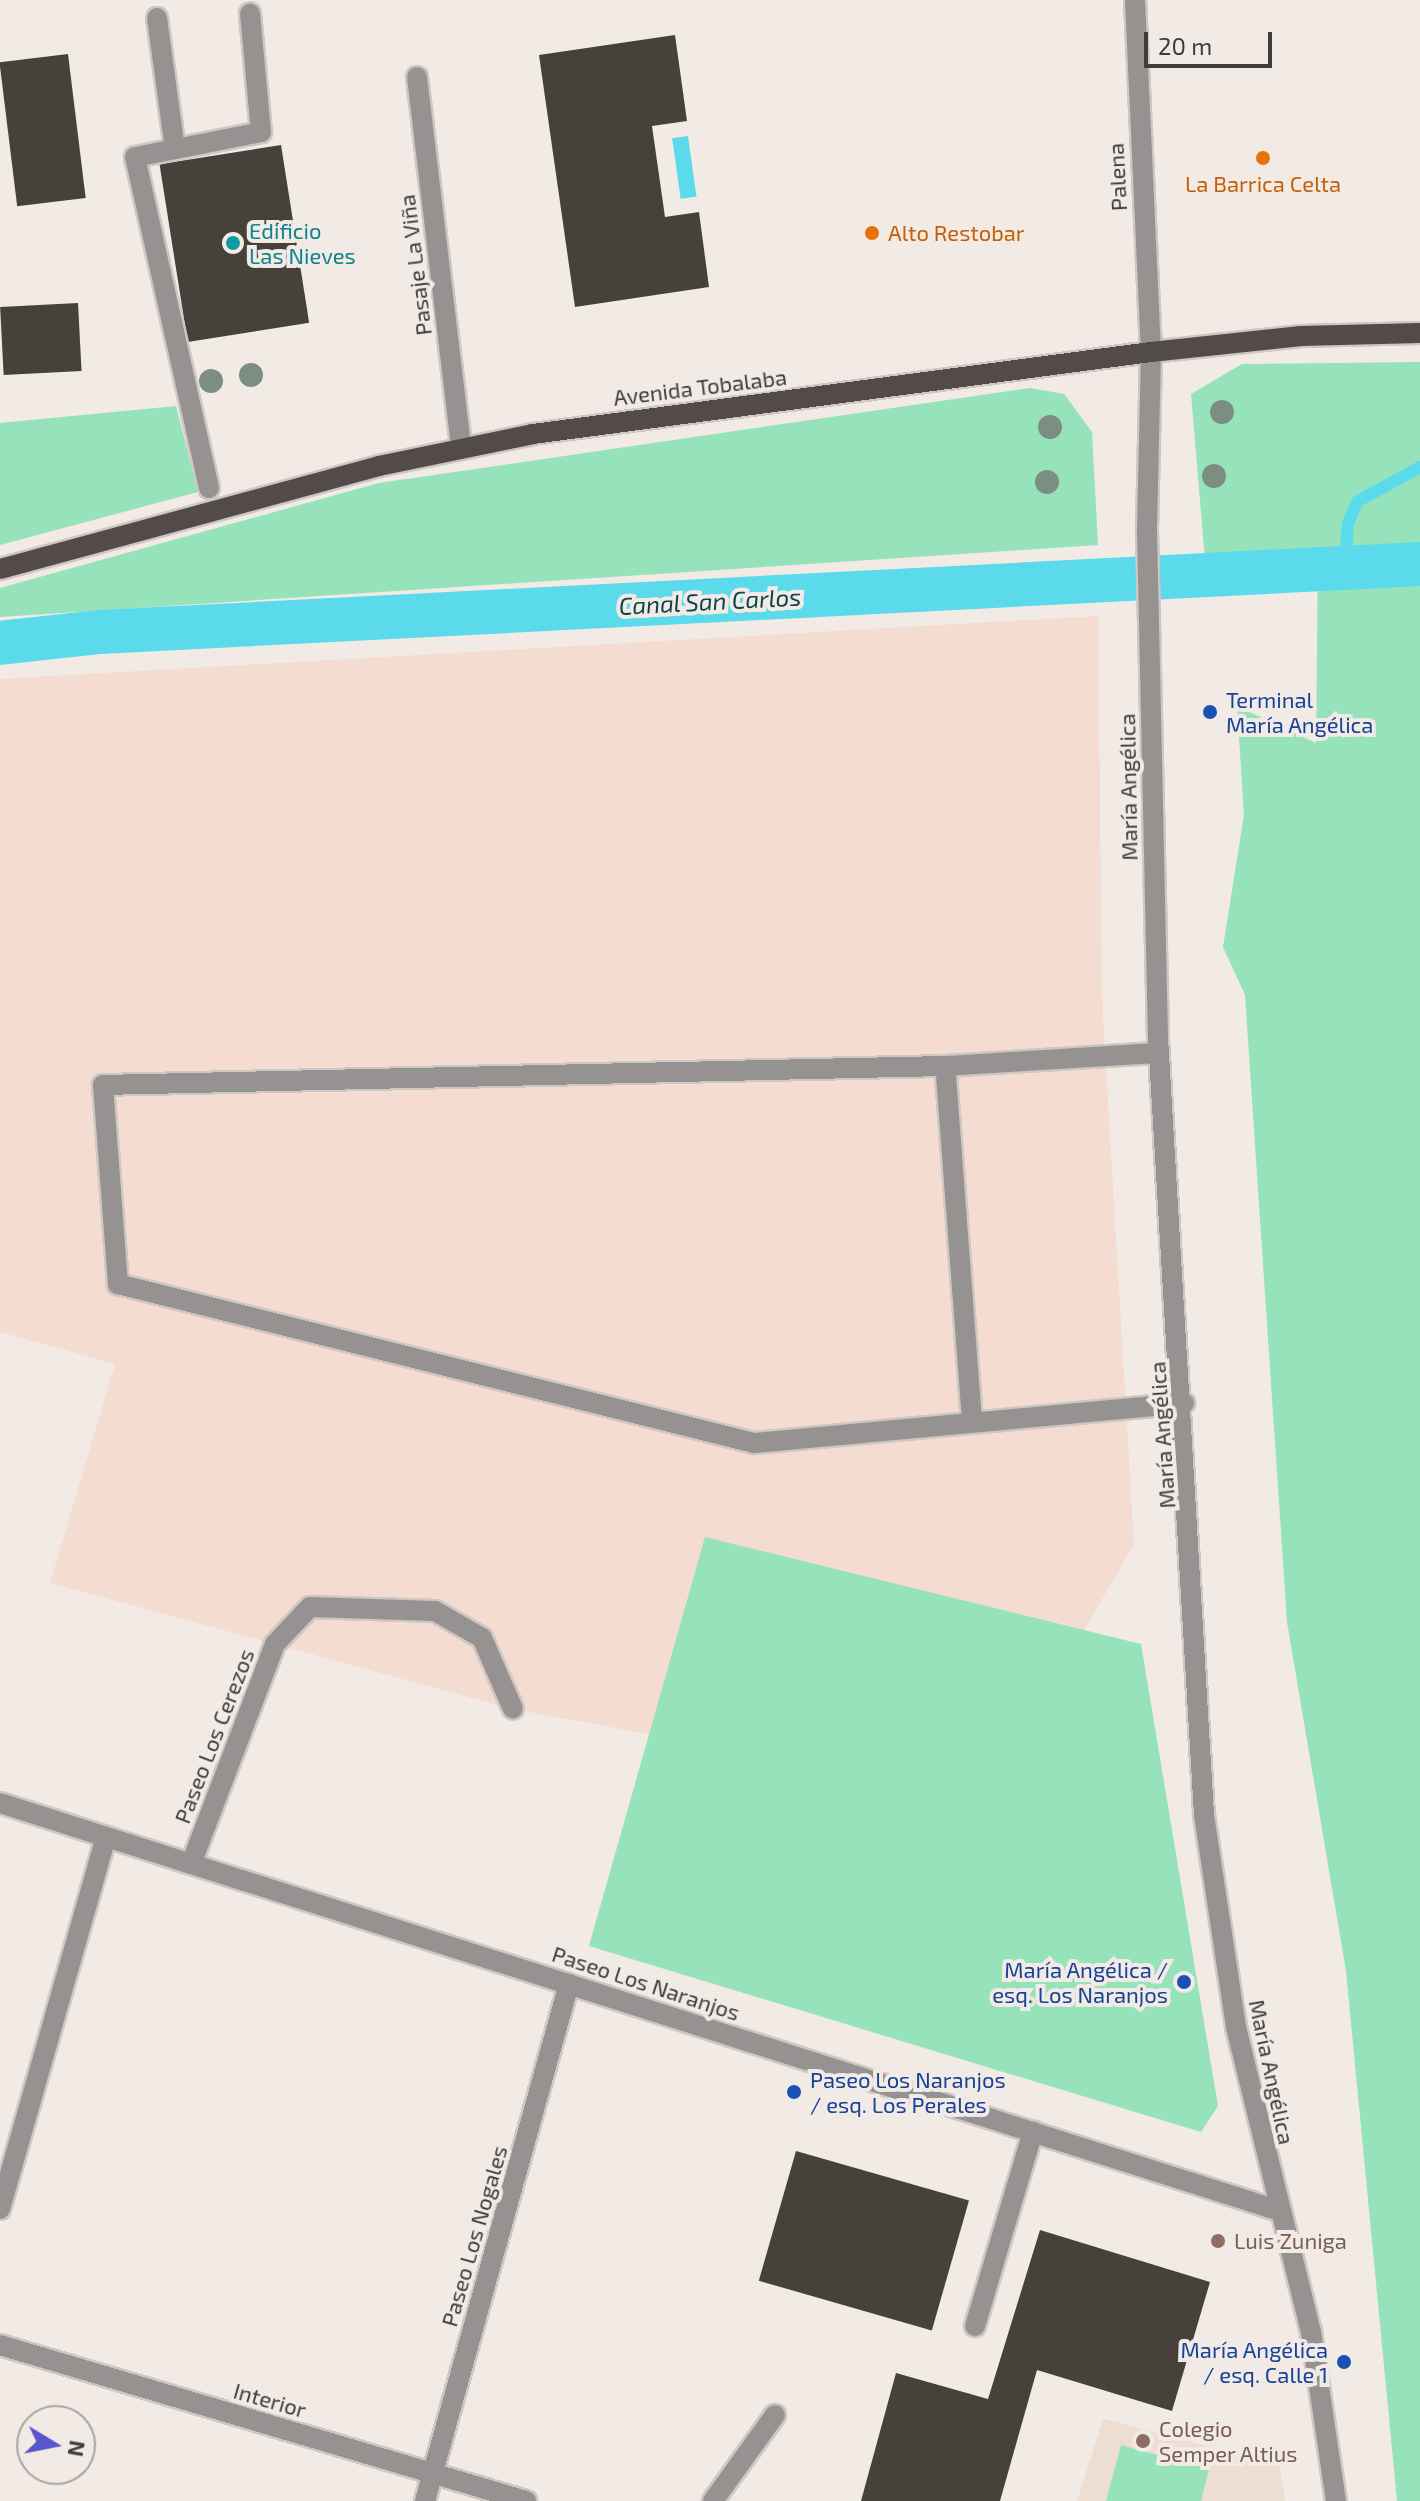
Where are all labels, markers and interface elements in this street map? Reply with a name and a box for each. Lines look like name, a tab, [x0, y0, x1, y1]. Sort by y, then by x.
scale bar	[1148, 16, 1276, 66]
text: 20 m	[1158, 31, 1212, 60]
street label: Palena	[1102, 142, 1132, 212]
marker: La Barrica Celta	[1254, 149, 1272, 167]
place label: La Barrica Celta	[1185, 171, 1341, 197]
street label: Pasaje La Viña	[393, 193, 437, 337]
place label: Edificio Las Nieves	[249, 217, 356, 268]
place label: Alto Restobar	[888, 220, 1025, 246]
marker: Alto Restobar	[863, 224, 881, 242]
marker: Edificio Las Nieves	[224, 234, 242, 252]
street label: Avenida Tobalaba	[612, 363, 788, 411]
water label: Canal San Carlos	[618, 582, 802, 620]
place label: Terminal María Angélica	[1226, 686, 1374, 738]
marker: Terminal María Angélica	[1201, 703, 1219, 721]
street label: María Angélica	[1114, 713, 1142, 861]
street label: María Angélica	[1144, 1360, 1180, 1510]
street label: Paseo Los Cerezos	[169, 1645, 259, 1827]
street label: Paseo Los Naranjos	[549, 1940, 743, 2026]
place label: María Angélica / esq. Los Naranjos	[992, 1956, 1168, 2008]
marker: María Angélica / esq. Los Naranjos	[1175, 1973, 1193, 1991]
street label: María Angélica	[1244, 1997, 1300, 2147]
place label: Paseo Los Naranjos / esq. Los Perales	[810, 2066, 1006, 2118]
marker: Paseo Los Naranjos / esq. Los Perales	[785, 2083, 803, 2101]
street label: Paseo Los Nogales	[436, 2142, 512, 2330]
place label: Luis Zuniga	[1234, 2228, 1347, 2254]
marker: Luis Zuniga	[1209, 2232, 1227, 2250]
place label: María Angélica / esq. Calle 1	[1180, 2336, 1328, 2388]
marker: María Angélica / esq. Calle 1	[1335, 2353, 1353, 2371]
street label: Interior	[231, 2377, 309, 2423]
north arrow	[16, 2405, 96, 2485]
place label: Colegio Semper Altius	[1159, 2415, 1298, 2466]
marker: Colegio Semper Altius	[1134, 2432, 1152, 2450]
text: N	[63, 2439, 92, 2459]

